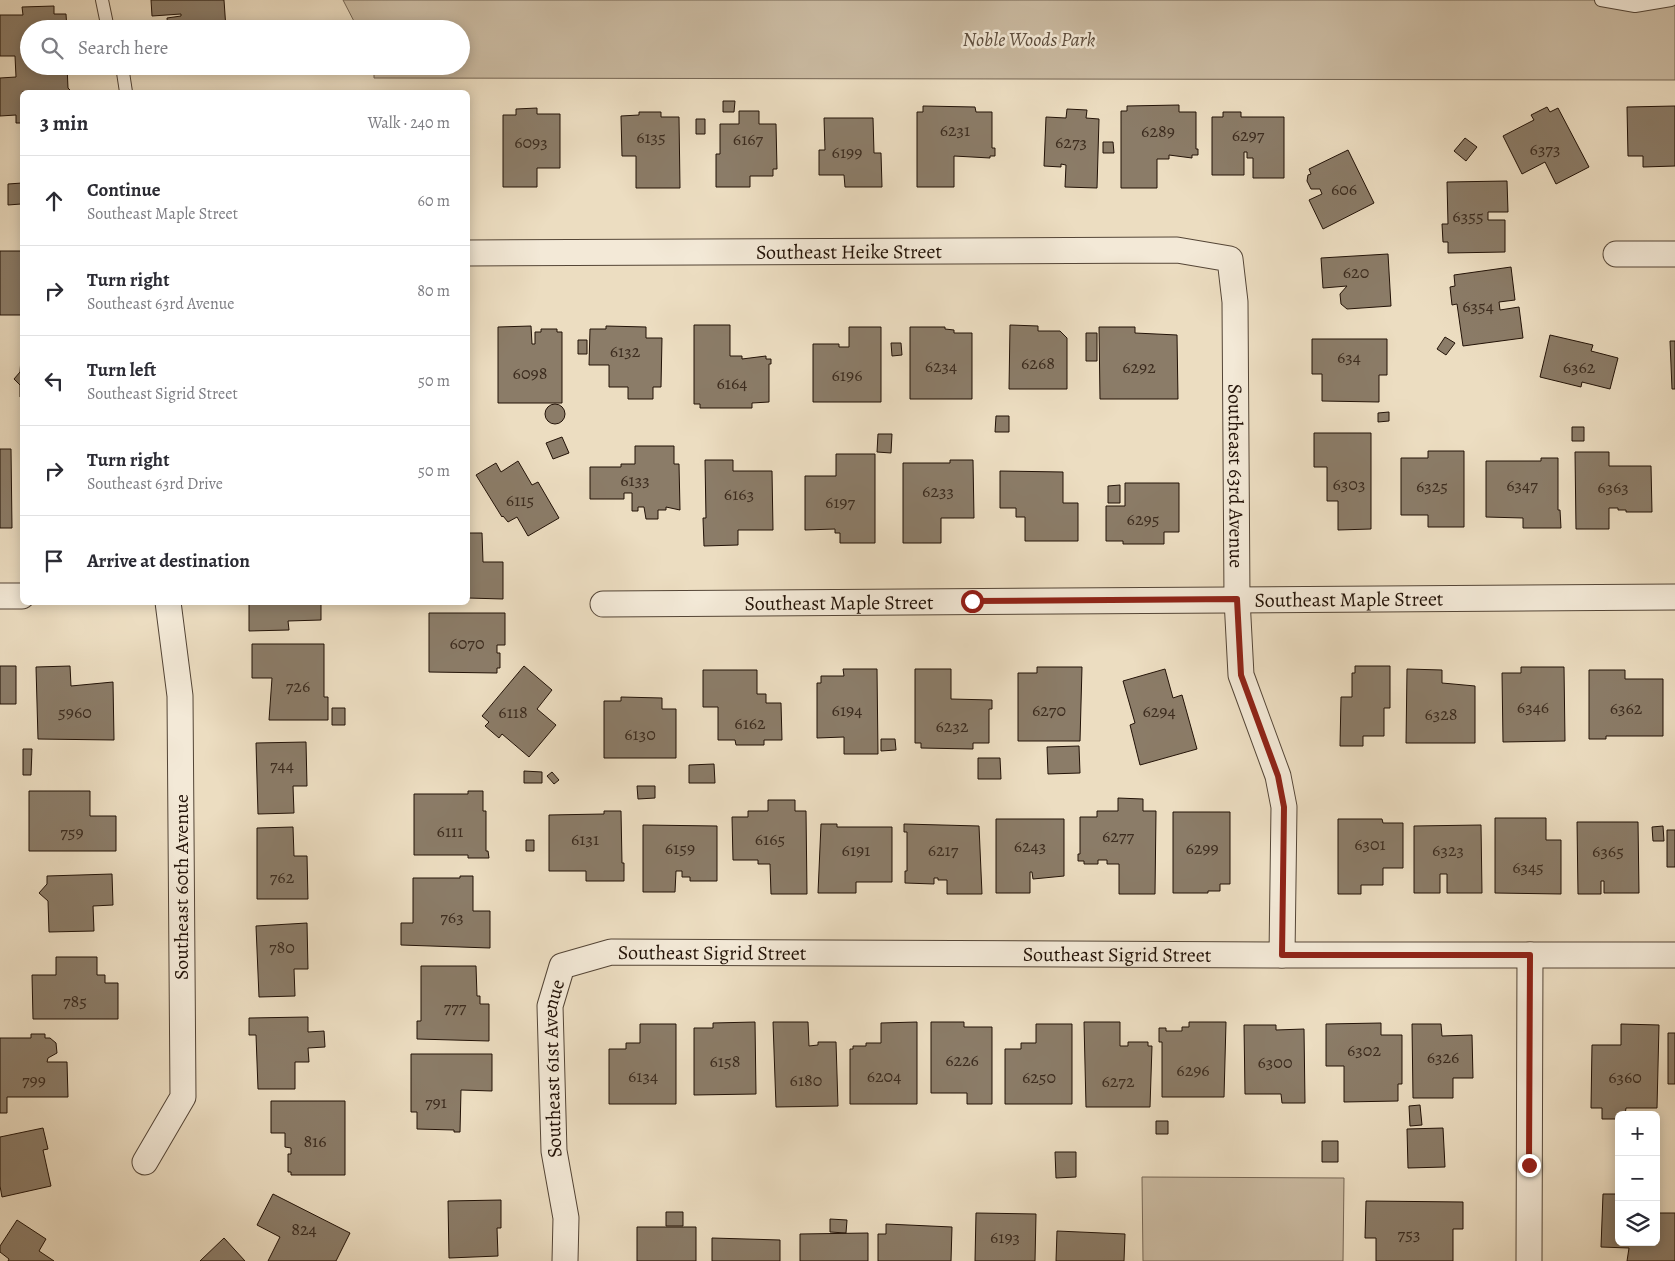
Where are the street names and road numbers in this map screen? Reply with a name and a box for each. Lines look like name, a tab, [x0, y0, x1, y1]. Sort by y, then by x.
street label: Southeast Heike Street	[756, 238, 943, 266]
street label: Southeast 63rd Avenue	[1222, 384, 1250, 568]
street label: Southeast Maple Street	[1254, 586, 1444, 614]
street label: Southeast Maple Street	[744, 589, 934, 617]
street label: Southeast 60th Avenue	[168, 794, 195, 980]
street label: Southeast Sigrid Street	[618, 939, 807, 967]
street label: Southeast Sigrid Street	[1023, 941, 1212, 969]
street label: Southeast 61st Avenue	[537, 976, 571, 1160]

